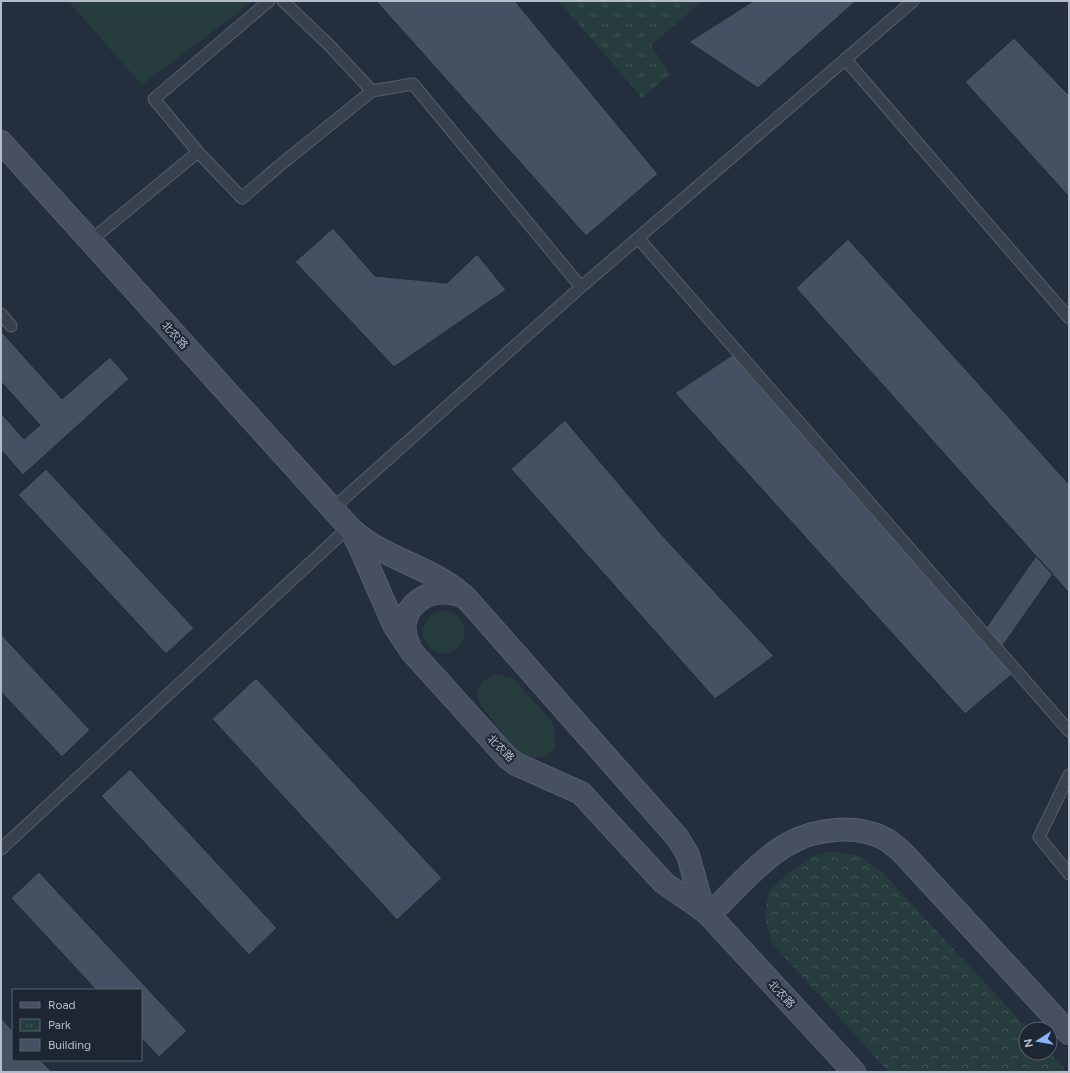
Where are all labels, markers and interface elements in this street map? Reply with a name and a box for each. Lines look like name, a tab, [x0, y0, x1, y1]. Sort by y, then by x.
street label: 北农路	[159, 319, 190, 352]
street label: 北农路	[484, 732, 517, 765]
street label: 北农路	[766, 978, 798, 1011]
legend	[12, 989, 142, 1061]
text: Road	[48, 998, 76, 1012]
text: Park	[48, 1018, 71, 1032]
north arrow	[1018, 1021, 1058, 1061]
text: N	[1021, 1037, 1036, 1048]
text: Building	[48, 1038, 91, 1052]

